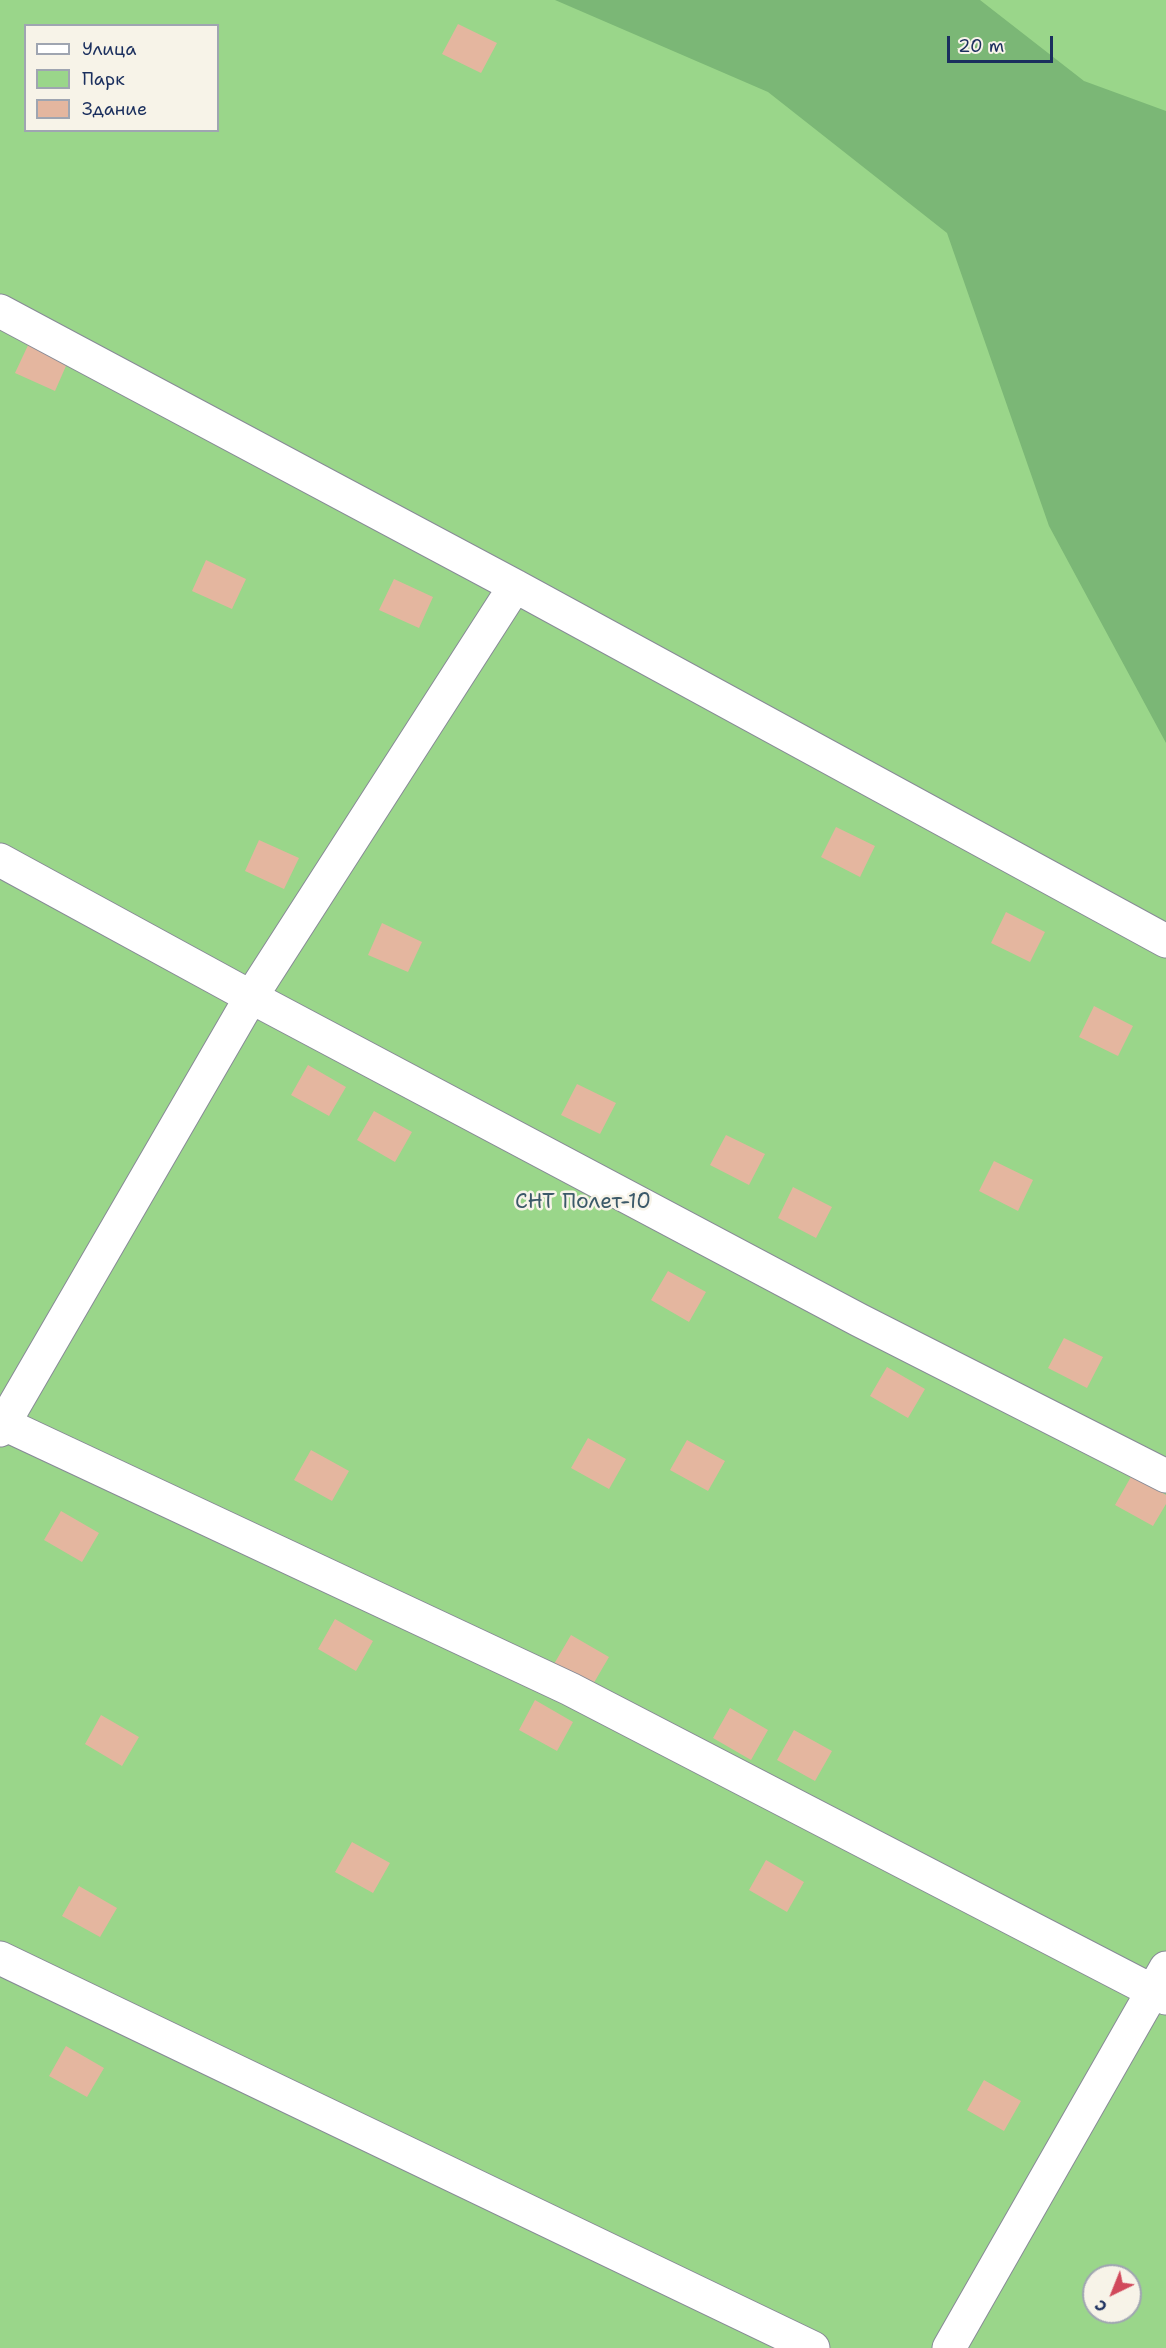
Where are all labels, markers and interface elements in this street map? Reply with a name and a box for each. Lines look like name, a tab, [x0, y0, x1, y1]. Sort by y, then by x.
legend	[24, 24, 219, 132]
scale bar	[950, 24, 1056, 62]
text: 20 m	[958, 34, 1004, 58]
text: Улица	[82, 37, 136, 61]
text: Парк	[82, 67, 125, 91]
text: Здание	[82, 97, 147, 121]
park label: СНТ Полет-10	[515, 1190, 651, 1216]
north arrow	[1082, 2264, 1142, 2324]
text: С	[1090, 2295, 1112, 2317]

